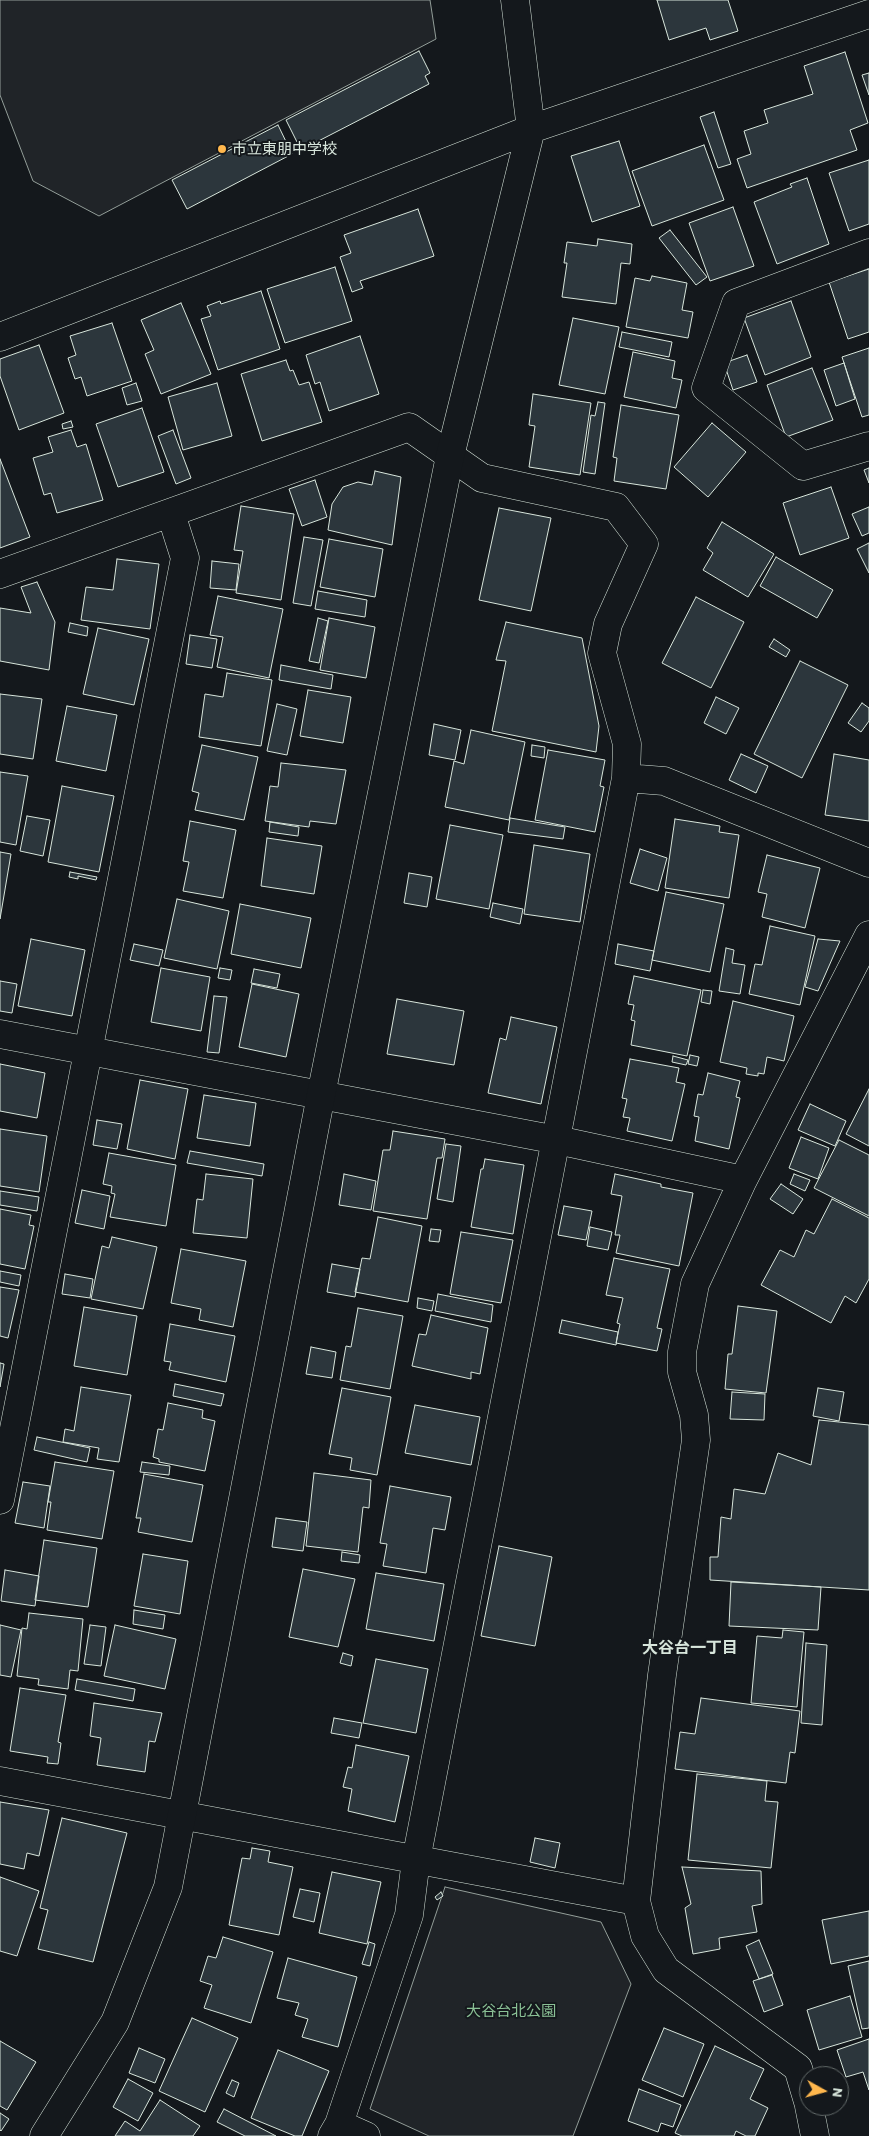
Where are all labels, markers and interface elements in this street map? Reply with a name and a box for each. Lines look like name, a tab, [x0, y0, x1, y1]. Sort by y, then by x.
place label: 市立東朋中学校	[232, 140, 337, 158]
marker: 市立東朋中学校	[216, 143, 228, 155]
district label: 大谷台一丁目	[642, 1638, 738, 1658]
park label: 大谷台北公園	[466, 2002, 556, 2020]
north arrow	[799, 2066, 849, 2116]
text: N	[829, 2087, 847, 2098]

